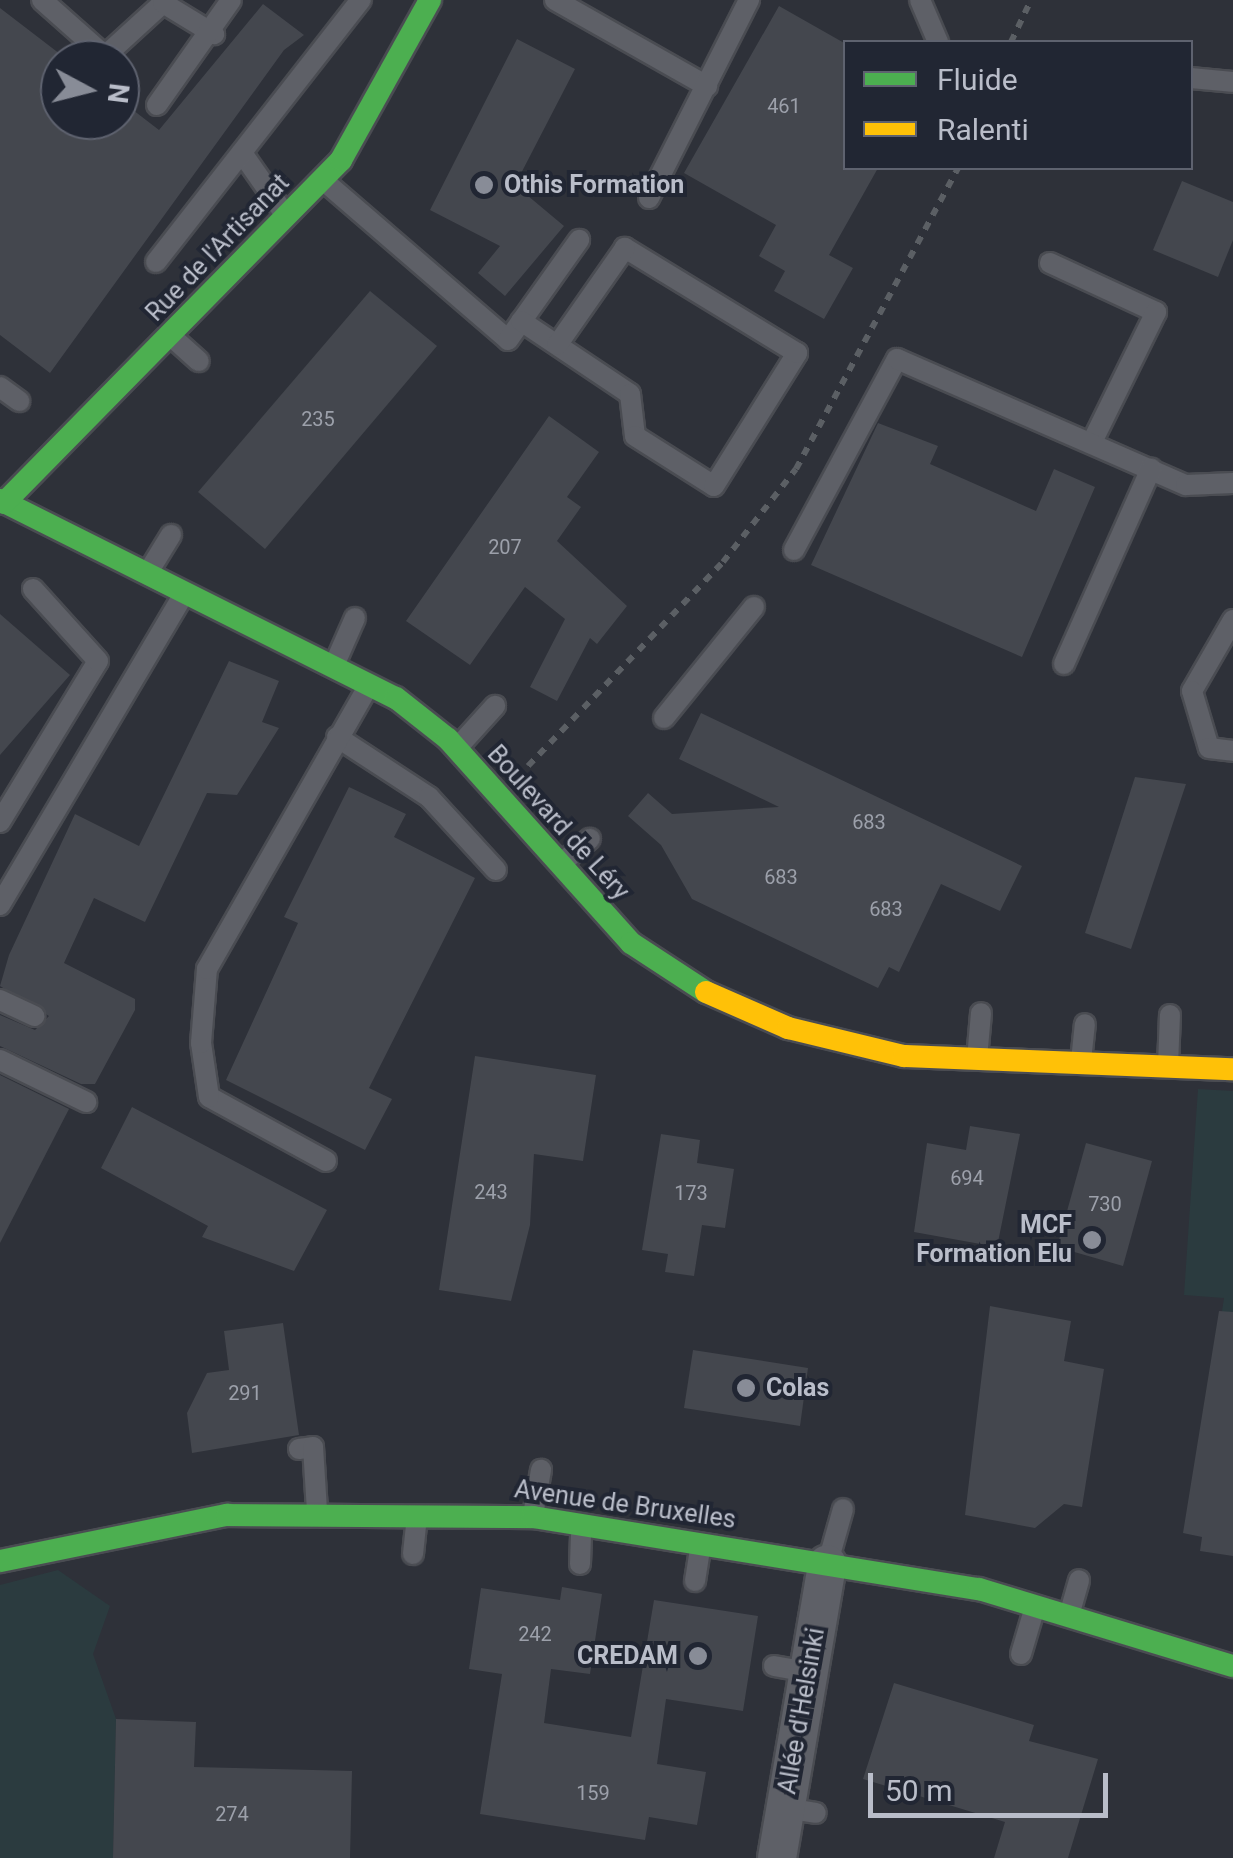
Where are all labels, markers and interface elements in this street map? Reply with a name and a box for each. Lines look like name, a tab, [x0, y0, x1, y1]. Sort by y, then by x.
north arrow	[40, 40, 140, 140]
legend	[843, 40, 1193, 170]
text: Fluide	[937, 62, 1018, 97]
text: N	[101, 82, 136, 105]
house number: 461	[767, 94, 801, 118]
text: Ralenti	[937, 112, 1029, 147]
street label: Rue de l'Artisanat	[140, 168, 296, 328]
place label: Othis Formation	[504, 170, 684, 200]
marker: Othis Formation	[473, 174, 495, 196]
house number: 235	[301, 407, 335, 431]
house number: 207	[488, 535, 522, 559]
street label: Boulevard de Léry	[481, 740, 635, 906]
house number: 683	[852, 810, 886, 834]
house number: 683	[764, 865, 798, 889]
house number: 683	[869, 897, 903, 921]
house number: 694	[950, 1166, 984, 1190]
house number: 243	[474, 1180, 508, 1204]
house number: 173	[674, 1181, 708, 1205]
house number: 730	[1088, 1192, 1122, 1216]
place label: MCF Formation Elu	[916, 1211, 1072, 1270]
marker: MCF Formation Elu	[1081, 1229, 1103, 1251]
place label: Colas	[766, 1373, 829, 1403]
marker: Colas	[735, 1377, 757, 1399]
house number: 291	[228, 1381, 262, 1405]
street label: Avenue de Bruxelles	[512, 1475, 738, 1535]
house number: 242	[518, 1622, 552, 1646]
street label: Allée d'Helsinki	[773, 1625, 831, 1797]
place label: CREDAM	[577, 1641, 678, 1671]
marker: CREDAM	[687, 1645, 709, 1667]
scale bar	[873, 1753, 1113, 1815]
text: 50 m	[885, 1773, 952, 1808]
house number: 159	[576, 1781, 610, 1805]
house number: 274	[215, 1802, 249, 1826]

